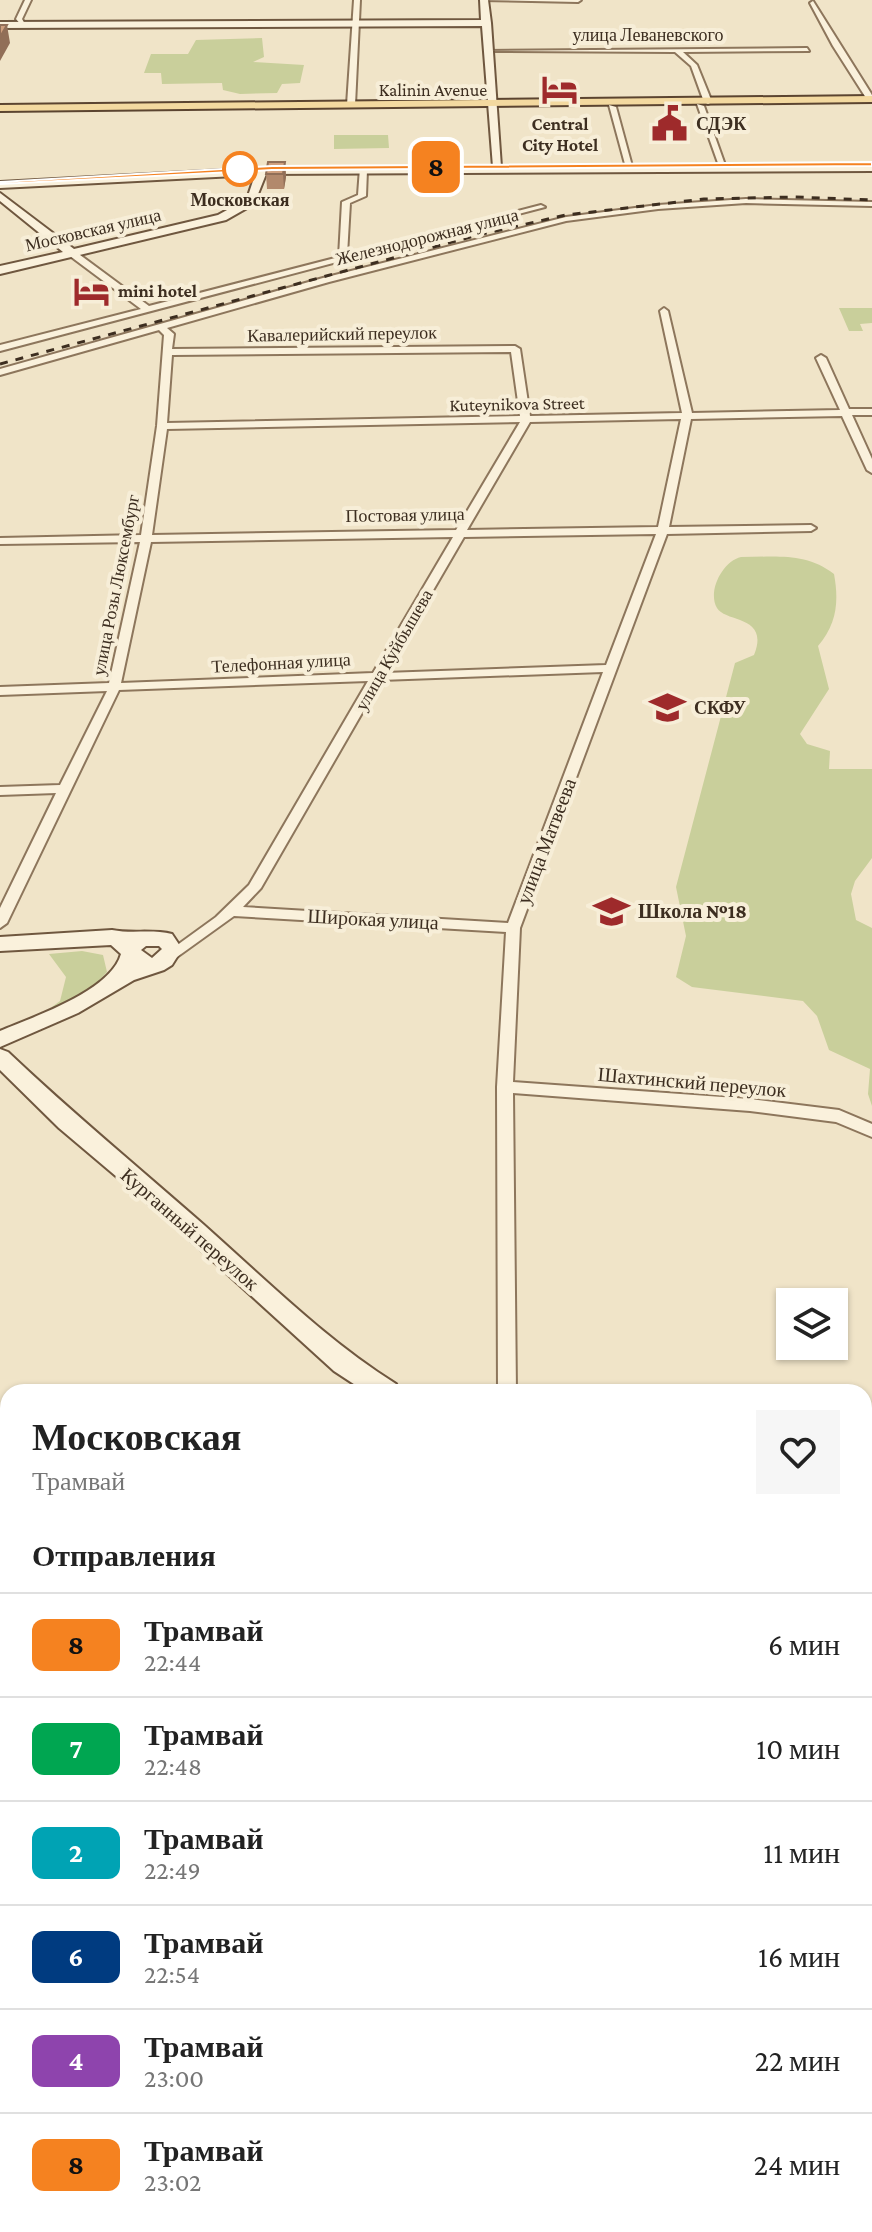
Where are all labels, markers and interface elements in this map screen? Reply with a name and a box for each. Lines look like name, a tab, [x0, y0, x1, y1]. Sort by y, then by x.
street label: улица Леваневского	[573, 25, 723, 45]
hotel icon: Central City Hotel	[541, 71, 579, 109]
street label: Kalinin Avenue	[379, 80, 487, 100]
public building icon: СДЭК	[651, 105, 689, 143]
place label: Central City Hotel	[522, 114, 598, 155]
place label: СДЭК	[696, 114, 746, 134]
line badge: 8	[410, 141, 462, 193]
text: 8	[428, 151, 444, 182]
marker: Московская	[223, 152, 257, 186]
place label: Московская	[190, 190, 290, 210]
street label: Московская улица	[23, 205, 163, 255]
street label: Железнодорожная улица	[334, 205, 520, 269]
hotel icon: mini hotel	[73, 272, 111, 310]
place label: mini hotel	[118, 281, 197, 301]
street label: Кавалерийский переулок	[247, 322, 437, 346]
street label: Kuteynikova Street	[449, 393, 586, 415]
street label: улица Розы Люксембург	[89, 493, 143, 677]
street label: Постовая улица	[345, 504, 465, 526]
street label: улица Куйбышева	[351, 586, 437, 714]
street label: Телефонная улица	[211, 649, 351, 677]
school or university icon: СКФУ	[649, 689, 687, 727]
place label: СКФУ	[694, 698, 746, 718]
street label: улица Матвеева	[512, 775, 581, 907]
school or university icon: Школа №18	[593, 892, 631, 930]
place label: Школа №18	[638, 900, 747, 922]
street label: Широкая улица	[307, 905, 439, 934]
street label: Шахтинский переулок	[597, 1063, 787, 1102]
street label: Курганный переулок	[116, 1163, 263, 1296]
map controls	[776, 1288, 848, 1360]
button: layers	[776, 1288, 848, 1360]
button: heart	[756, 1410, 840, 1494]
text: Московская	[32, 1416, 241, 1458]
text: Трамвай	[32, 1467, 125, 1496]
text: Отправления	[32, 1539, 216, 1572]
text: Трамвай	[144, 1614, 263, 1647]
text: 6 мин	[768, 1628, 840, 1661]
text: 8	[68, 1629, 84, 1660]
text: 22:44	[144, 1648, 201, 1677]
text: Трамвай	[144, 1718, 263, 1751]
text: 10 мин	[756, 1732, 840, 1765]
text: 7	[69, 1733, 83, 1764]
text: 22:48	[144, 1752, 202, 1781]
text: Трамвай	[144, 1822, 263, 1855]
text: 11 мин	[763, 1836, 840, 1869]
text: 2	[69, 1837, 83, 1868]
text: 22:49	[144, 1856, 201, 1885]
text: Трамвай	[144, 1926, 263, 1959]
text: 16 мин	[758, 1940, 840, 1973]
text: 6	[68, 1941, 84, 1972]
text: 22:54	[144, 1960, 200, 1989]
text: Трамвай	[144, 2030, 263, 2063]
text: 22 мин	[755, 2044, 840, 2077]
text: 4	[68, 2045, 84, 2076]
text: 23:00	[144, 2064, 204, 2093]
text: Трамвай	[144, 2134, 263, 2167]
text: 24 мин	[754, 2148, 840, 2181]
text: 8	[68, 2149, 84, 2180]
text: 23:02	[144, 2168, 202, 2197]

